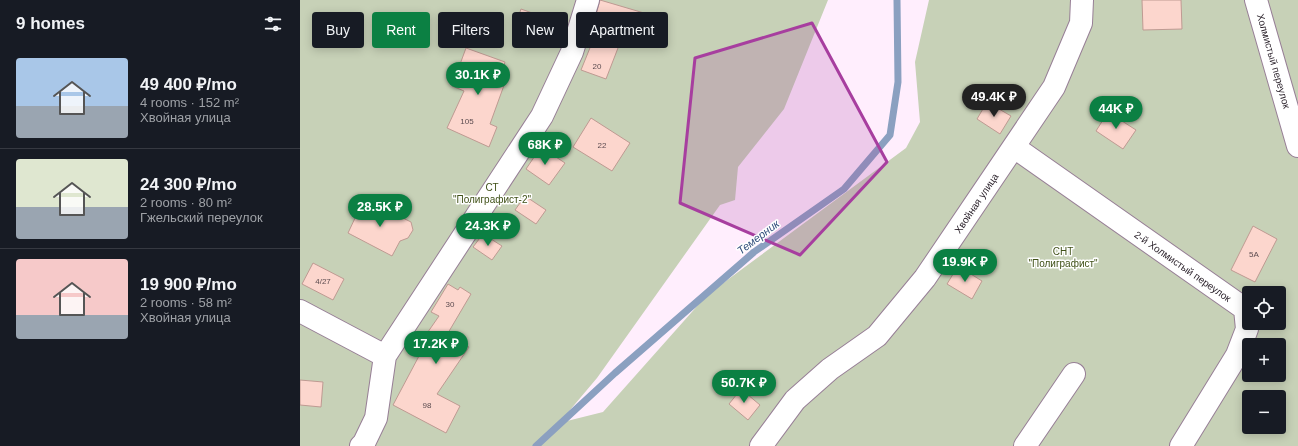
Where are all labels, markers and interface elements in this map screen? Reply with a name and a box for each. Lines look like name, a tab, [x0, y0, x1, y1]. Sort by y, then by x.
chip: Buy	[312, 12, 364, 48]
chip: Rent	[372, 12, 430, 48]
chip: Filters	[438, 12, 504, 48]
chip: New	[512, 12, 568, 48]
chip: Apartment	[576, 12, 668, 48]
icon: filters	[262, 13, 284, 35]
street label: Холмистый переулок	[1255, 13, 1292, 110]
text: 9 homes	[16, 14, 85, 33]
pin: 30.1K ₽	[441, 62, 515, 96]
house number: 20	[593, 62, 602, 71]
text: 30.1K ₽	[455, 67, 501, 82]
icon: home	[48, 74, 96, 122]
text: 49 400 ₽/mo	[140, 75, 237, 94]
pin: 49.4K ₽	[957, 84, 1031, 118]
text: 49.4K ₽	[971, 89, 1017, 104]
text: 4 rooms · 152 m²	[140, 95, 239, 110]
pin: 44K ₽	[1088, 96, 1144, 130]
text: 44K ₽	[1098, 101, 1134, 116]
text: Хвойная улица	[140, 110, 231, 125]
house number: 105	[460, 117, 474, 126]
pin: 68K ₽	[517, 132, 573, 166]
text: 68K ₽	[527, 137, 563, 152]
house number: 22	[598, 141, 607, 150]
street label: Хвойная улица	[952, 171, 1001, 235]
icon: home	[48, 175, 96, 223]
text: 24 300 ₽/mo	[140, 175, 237, 194]
park label: СТ "Полиграфист-2"	[453, 182, 532, 205]
pin: 28.5K ₽	[343, 194, 417, 228]
text: 2 rooms · 80 m²	[140, 195, 232, 210]
text: 28.5K ₽	[357, 199, 403, 214]
text: Гжельский переулок	[140, 210, 263, 225]
pin: 24.3K ₽	[451, 213, 525, 247]
water label: Темерник	[735, 217, 782, 257]
text: 24.3K ₽	[465, 218, 511, 233]
street label: 2-й Холмистый переулок	[1132, 229, 1234, 304]
park label: СНТ "Полиграфист"	[1028, 246, 1098, 269]
pin: 19.9K ₽	[928, 249, 1002, 283]
house number: 5А	[1249, 250, 1260, 259]
text: 19.9K ₽	[942, 254, 988, 269]
icon: home	[48, 275, 96, 323]
text: 19 900 ₽/mo	[140, 275, 237, 294]
house number: 4/27	[315, 277, 331, 286]
map controls	[1242, 286, 1286, 434]
button: locate	[1242, 286, 1286, 330]
text: 2 rooms · 58 m²	[140, 295, 232, 310]
house number: 30	[446, 300, 455, 309]
text: Хвойная улица	[140, 310, 231, 325]
pin: 17.2K ₽	[399, 331, 473, 365]
text: 17.2K ₽	[413, 336, 459, 351]
button: +	[1242, 338, 1286, 382]
pin: 50.7K ₽	[707, 370, 781, 404]
text: 50.7K ₽	[721, 375, 767, 390]
button: −	[1242, 390, 1286, 434]
house number: 98	[423, 401, 432, 410]

